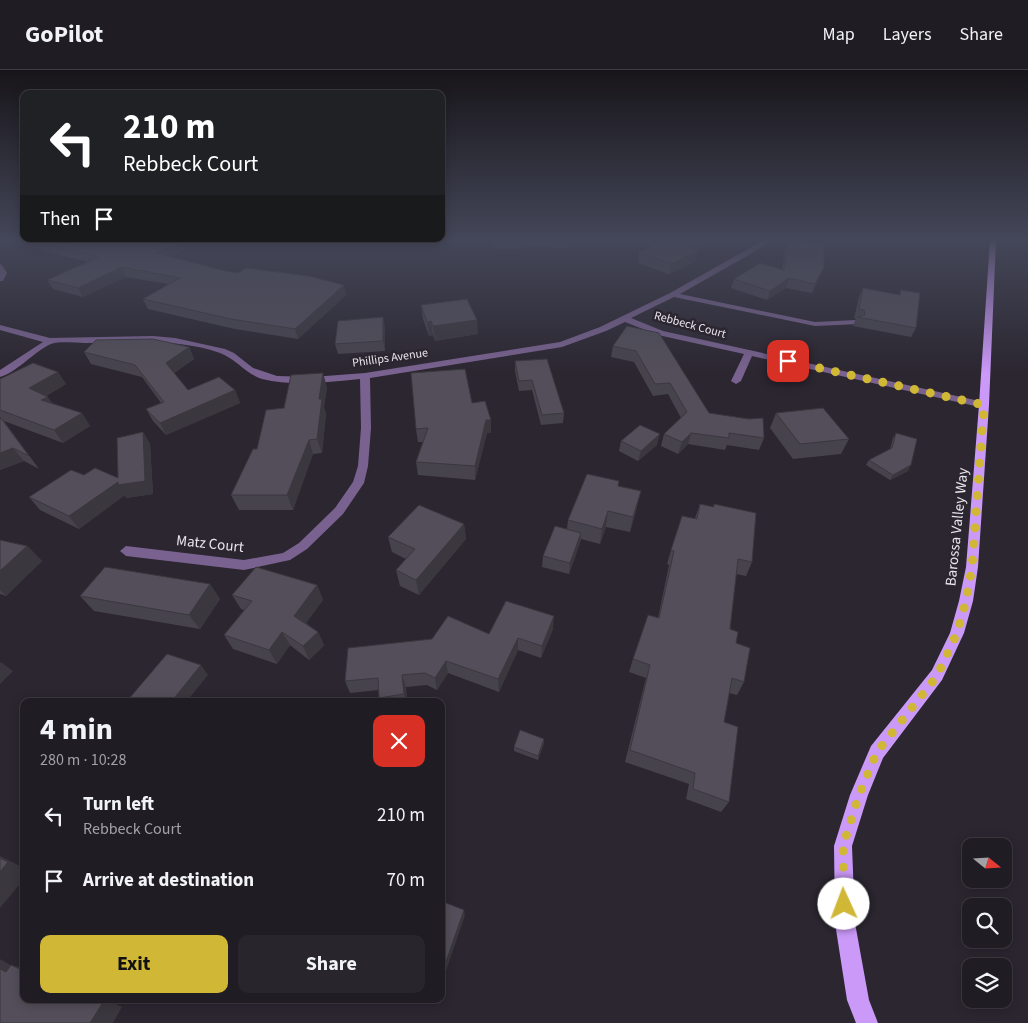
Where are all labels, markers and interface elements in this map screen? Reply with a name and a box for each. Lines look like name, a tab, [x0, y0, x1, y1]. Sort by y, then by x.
text: GoPilot	[25, 17, 103, 52]
text: Map	[823, 22, 855, 47]
text: Layers	[883, 22, 932, 47]
text: Share	[960, 22, 1003, 47]
text: 210 m	[123, 102, 215, 152]
icon: left	[40, 110, 105, 175]
text: Rebbeck Court	[123, 148, 258, 180]
icon: arrive	[90, 205, 118, 233]
text: Then	[40, 206, 80, 233]
street label: Rebbeck Court	[652, 307, 728, 343]
pin	[767, 340, 809, 382]
street label: Phillips Avenue	[351, 344, 429, 372]
icon: arrive	[774, 347, 802, 375]
street label: Barossa Valley Way	[940, 467, 974, 587]
street label: Matz Court	[175, 530, 245, 558]
text: 4 min	[40, 708, 113, 751]
button: close	[373, 715, 425, 767]
text: 280 m · 10:28	[40, 749, 127, 771]
text: Turn left	[83, 791, 154, 818]
icon: left	[40, 802, 68, 830]
text: 210 m	[377, 802, 425, 829]
text: Rebbeck Court	[83, 818, 181, 840]
north arrow	[962, 838, 1012, 888]
map controls	[962, 838, 1012, 1008]
icon: arrive	[40, 867, 68, 895]
text: Arrive at destination	[83, 867, 254, 894]
text: 70 m	[387, 867, 425, 894]
position arrow	[817, 877, 869, 929]
button: search	[962, 898, 1012, 948]
button: Exit	[40, 935, 228, 993]
button: Share	[238, 935, 425, 993]
button: layers	[962, 958, 1012, 1008]

